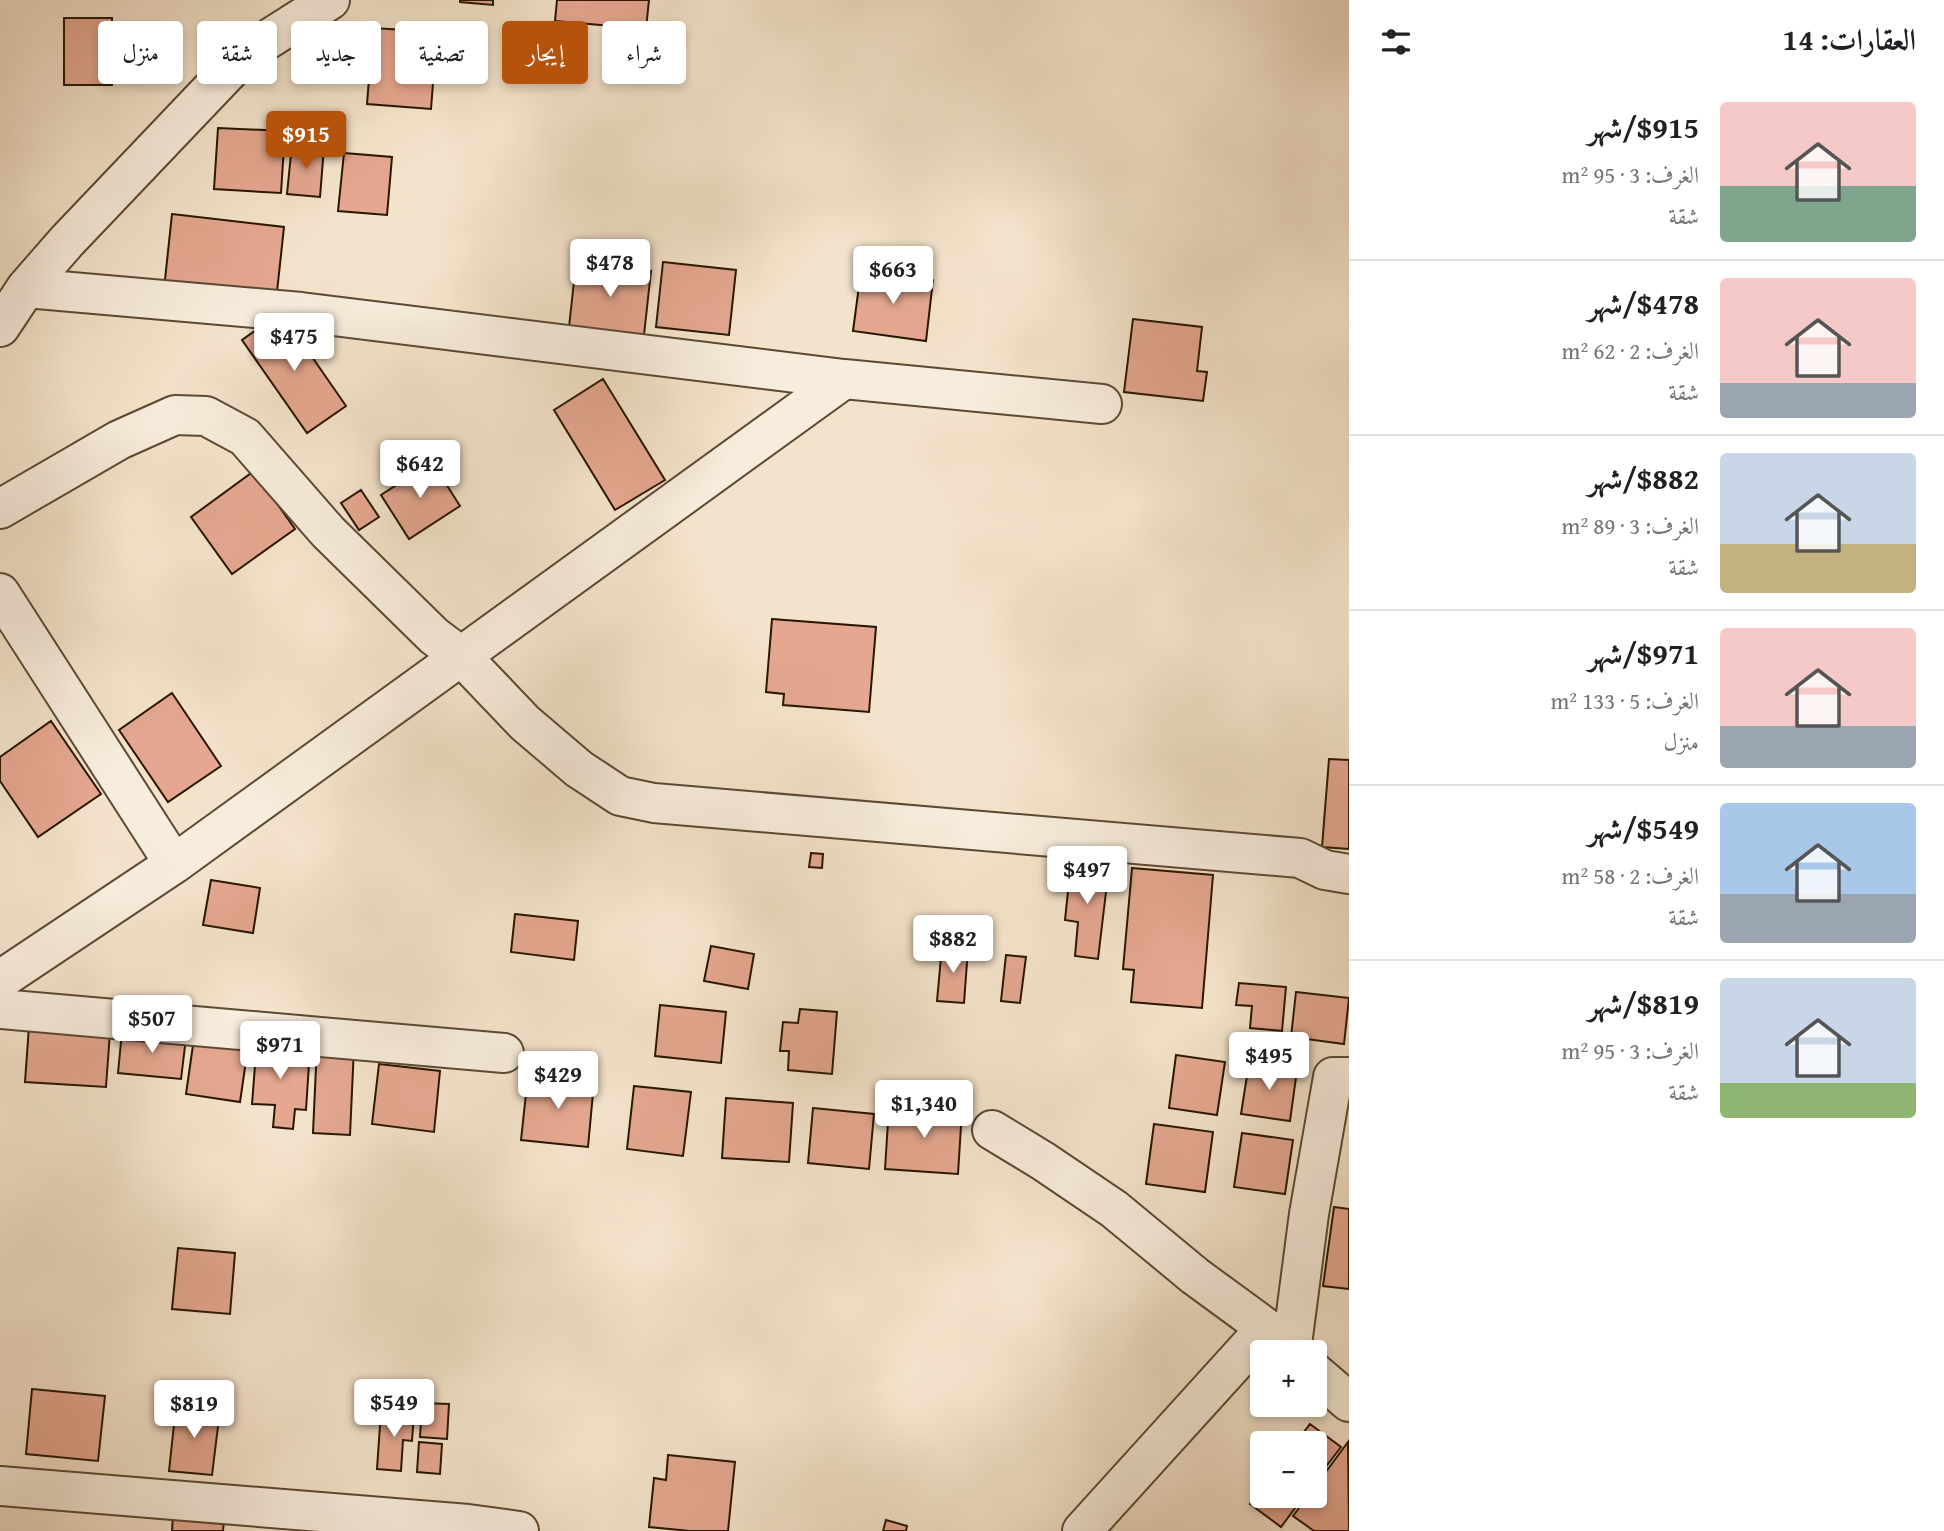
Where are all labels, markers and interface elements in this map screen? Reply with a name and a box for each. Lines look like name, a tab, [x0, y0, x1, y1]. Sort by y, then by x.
text: العقارات: 14	[1783, 17, 1916, 61]
chip: منزل	[98, 21, 183, 84]
chip: شقة	[197, 21, 277, 84]
chip: جديد	[291, 21, 381, 84]
chip: تصفية	[395, 21, 488, 84]
chip: إيجار	[502, 21, 588, 84]
chip: شراء	[602, 21, 686, 84]
icon: filters	[1377, 23, 1415, 61]
text: $915/شهر	[1588, 105, 1699, 149]
pin: $915	[265, 111, 347, 171]
text: $915	[282, 117, 330, 150]
icon: home	[1776, 130, 1860, 214]
text: الغرف: 3 · 95 m²	[1562, 158, 1699, 191]
text: شقة	[1669, 199, 1699, 232]
pin: $478	[569, 240, 651, 299]
text: $478	[586, 245, 634, 278]
pin: $663	[852, 246, 934, 306]
text: $663	[869, 252, 917, 285]
text: $478/شهر	[1588, 281, 1699, 325]
icon: home	[1776, 306, 1860, 390]
pin: $475	[253, 314, 335, 373]
text: $475	[270, 319, 318, 352]
text: الغرف: 2 · 62 m²	[1562, 334, 1699, 367]
text: شقة	[1669, 375, 1699, 408]
pin: $642	[379, 440, 461, 500]
text: $642	[396, 446, 444, 479]
text: $882/شهر	[1588, 456, 1699, 500]
icon: home	[1776, 481, 1860, 565]
text: الغرف: 3 · 89 m²	[1562, 509, 1699, 542]
text: شقة	[1669, 550, 1699, 583]
text: $971/شهر	[1588, 631, 1699, 675]
icon: home	[1776, 656, 1860, 740]
text: الغرف: 5 · 133 m²	[1551, 684, 1699, 717]
text: منزل	[1664, 725, 1699, 758]
text: $549/شهر	[1588, 806, 1699, 850]
icon: home	[1776, 831, 1860, 915]
pin: $497	[1046, 846, 1128, 906]
text: $497	[1063, 852, 1111, 885]
text: الغرف: 2 · 58 m²	[1562, 859, 1699, 892]
text: شقة	[1669, 900, 1699, 933]
pin: $882	[912, 916, 994, 975]
text: $882	[929, 921, 977, 954]
text: $819/شهر	[1588, 981, 1699, 1025]
pin: $507	[111, 996, 193, 1055]
text: $507	[128, 1001, 176, 1034]
icon: home	[1776, 1006, 1860, 1090]
pin: $971	[239, 1021, 321, 1081]
text: $971	[256, 1027, 304, 1060]
pin: $495	[1228, 1032, 1310, 1092]
text: الغرف: 3 · 95 m²	[1562, 1034, 1699, 1067]
text: $495	[1245, 1038, 1293, 1071]
pin: $429	[517, 1052, 599, 1111]
text: $429	[534, 1057, 582, 1090]
text: شقة	[1669, 1075, 1699, 1108]
pin: $1,340	[867, 1080, 981, 1140]
text: $1,340	[891, 1086, 957, 1119]
map controls	[1250, 1340, 1327, 1508]
button: +	[1250, 1340, 1327, 1417]
pin: $819	[153, 1380, 235, 1440]
pin: $549	[353, 1380, 435, 1439]
text: $549	[370, 1385, 418, 1418]
text: $819	[170, 1386, 218, 1419]
button: −	[1250, 1431, 1327, 1508]

